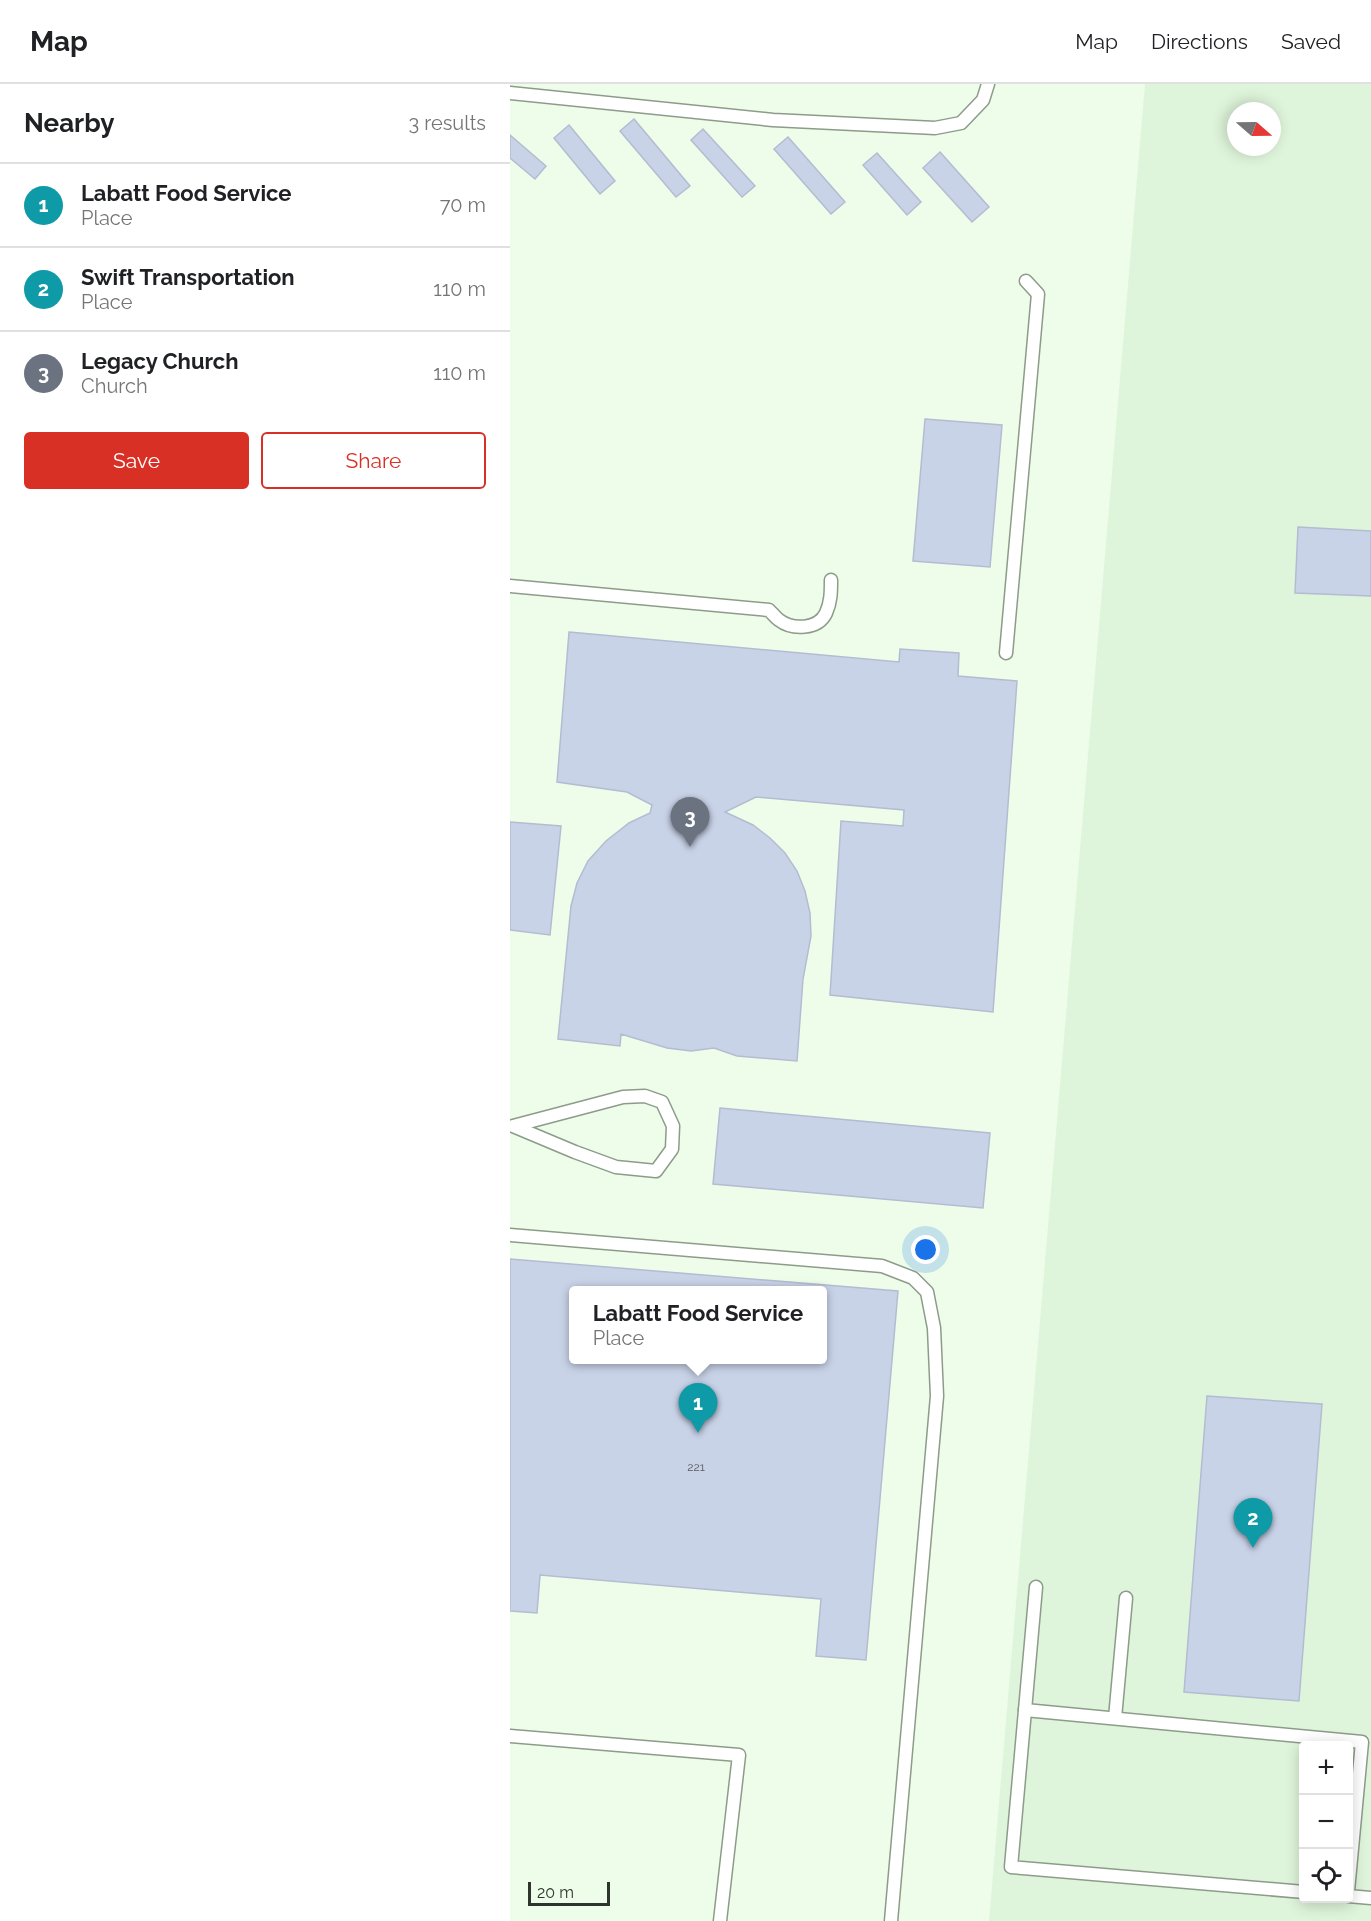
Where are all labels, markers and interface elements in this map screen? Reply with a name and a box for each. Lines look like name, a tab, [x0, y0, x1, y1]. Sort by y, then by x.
text: Map	[30, 25, 88, 58]
text: Map	[1075, 29, 1118, 54]
text: Directions	[1151, 29, 1248, 54]
text: Saved	[1281, 29, 1341, 54]
north arrow	[1227, 102, 1281, 156]
text: Nearby	[24, 108, 114, 138]
text: 3 results	[408, 111, 486, 135]
text: Labatt Food Service	[81, 180, 292, 206]
text: 1	[39, 193, 48, 217]
text: 70 m	[440, 193, 486, 217]
text: Place	[81, 206, 132, 230]
text: Swift Transportation	[81, 264, 295, 290]
text: 2	[38, 277, 49, 301]
text: 110 m	[433, 277, 486, 301]
text: Place	[81, 290, 132, 314]
text: Legacy Church	[81, 348, 239, 374]
text: 3	[38, 361, 49, 385]
text: 110 m	[433, 361, 486, 385]
text: Church	[81, 374, 148, 398]
button: Save	[24, 432, 249, 489]
button: Share	[261, 432, 486, 489]
pin: 3	[670, 798, 710, 847]
your location	[911, 1235, 940, 1264]
popup	[569, 1286, 827, 1364]
text: Labatt Food Service	[593, 1300, 803, 1326]
text: Place	[593, 1326, 644, 1350]
pin: 1	[678, 1384, 717, 1433]
house number: 221	[687, 1460, 705, 1474]
pin: 2	[1234, 1498, 1272, 1548]
map controls	[1299, 1741, 1353, 1903]
button: +	[1299, 1741, 1353, 1795]
button: −	[1299, 1795, 1353, 1849]
button: locate	[1299, 1849, 1353, 1903]
scale bar	[528, 1879, 610, 1906]
text: 20 m	[537, 1883, 574, 1902]

